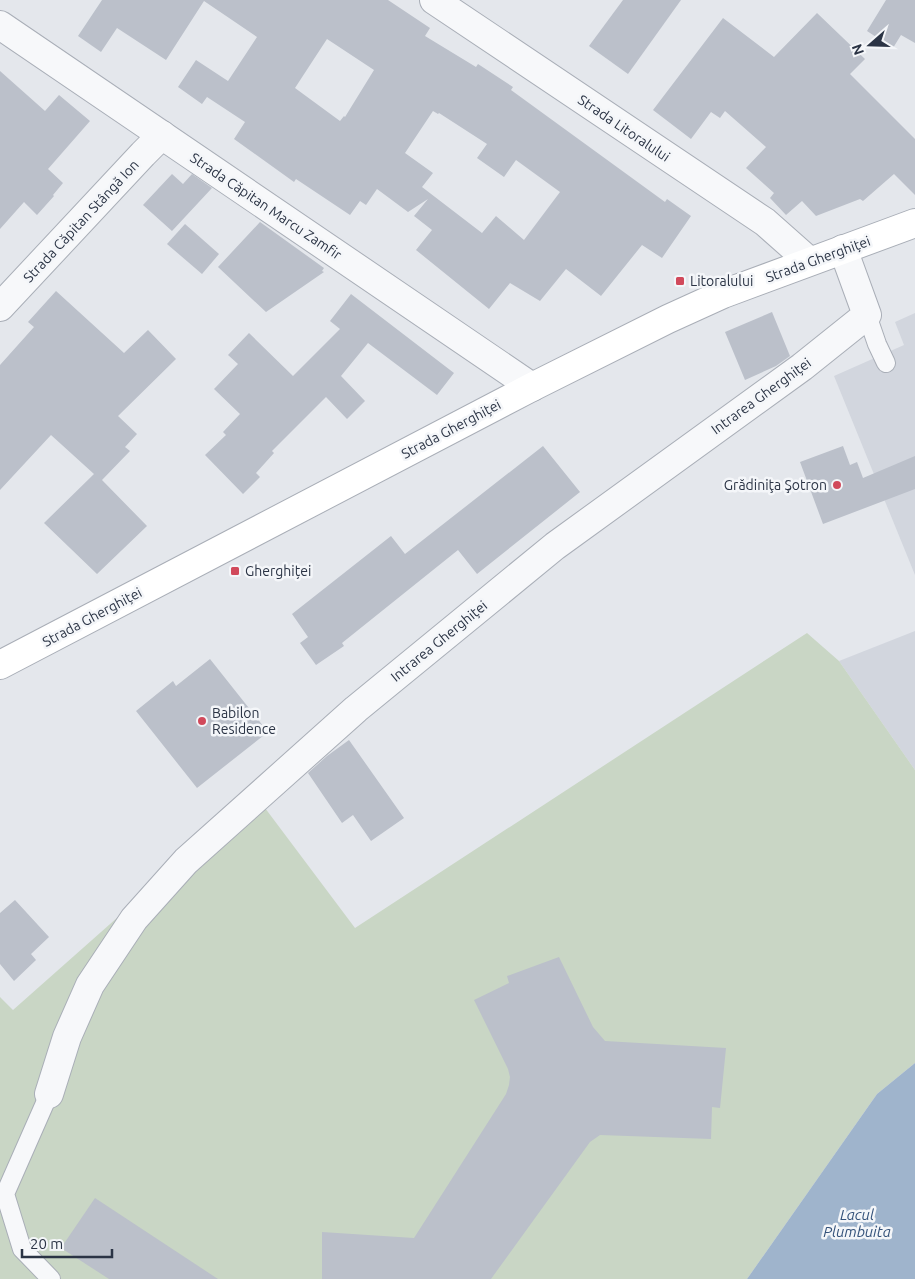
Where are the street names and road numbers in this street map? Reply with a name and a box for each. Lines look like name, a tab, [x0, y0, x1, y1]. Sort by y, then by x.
street label: Strada Litoralului	[575, 91, 673, 165]
street label: Strada Căpitan Marcu Zamfir	[187, 149, 345, 263]
street label: Strada Căpitan Stângă Ion	[20, 157, 142, 285]
street label: Strada Gherghiței	[763, 233, 873, 285]
street label: Intrarea Gherghiței	[708, 354, 814, 438]
street label: Strada Gherghiței	[399, 396, 503, 462]
street label: Strada Gherghiței	[40, 584, 144, 650]
street label: Intrarea Gherghiței	[388, 597, 490, 685]

